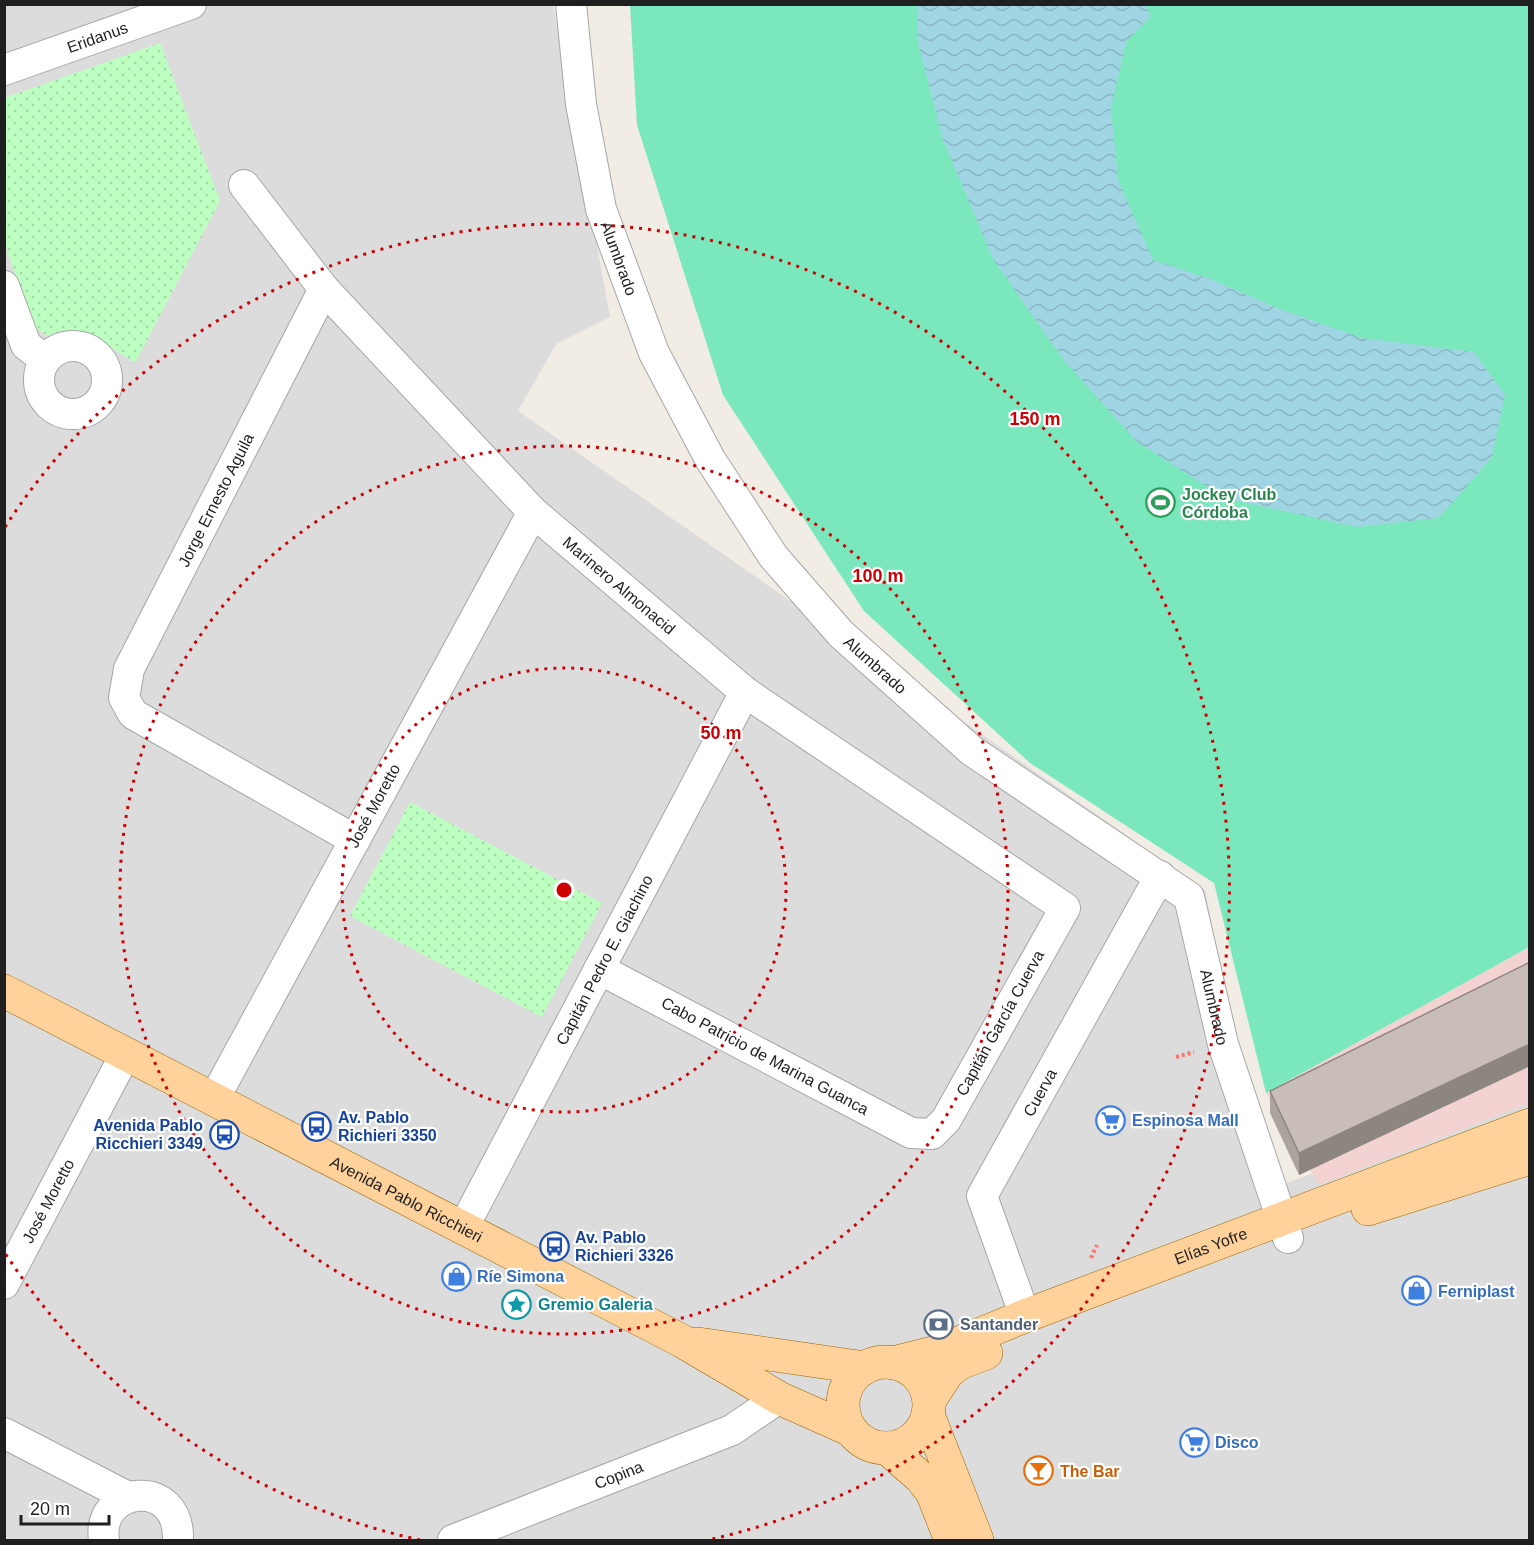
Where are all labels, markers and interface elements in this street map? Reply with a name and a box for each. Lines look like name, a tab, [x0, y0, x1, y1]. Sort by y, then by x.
street label: Eridanus	[65, 19, 130, 56]
street label: Alumbrado	[598, 219, 641, 298]
text: 150 m	[1009, 409, 1061, 429]
street label: Jorge Ernesto Aguila	[175, 430, 257, 570]
place label: Jockey Club Córdoba	[1182, 486, 1276, 521]
sports icon: Jockey Club Córdoba	[1145, 487, 1177, 519]
street label: Marinero Almonacid	[560, 533, 679, 638]
text: 100 m	[852, 566, 904, 586]
street label: Alumbrado	[841, 633, 910, 697]
text: 50 m	[700, 723, 742, 743]
street label: José Moretto	[344, 761, 403, 850]
street label: Capitán Pedro E. Giachino	[552, 872, 656, 1048]
centre of rings	[554, 880, 574, 900]
street label: Capitán García Cuerva	[952, 947, 1048, 1099]
street label: Alumbrado	[1197, 967, 1231, 1047]
street label: Cabo Patricio de Marina Guanca	[659, 994, 872, 1118]
street label: Cuerva	[1019, 1065, 1061, 1119]
supermarket icon: Espinosa Mall	[1095, 1104, 1127, 1136]
place label: Av. Pablo Richieri 3350	[338, 1109, 437, 1144]
bus stop icon: Av. Pablo Richieri 3350	[301, 1110, 333, 1142]
place label: Espinosa Mall	[1132, 1112, 1239, 1129]
place label: Avenida Pablo Ricchieri 3349	[93, 1117, 203, 1152]
bus stop icon: Avenida Pablo Ricchieri 3349	[208, 1118, 240, 1150]
street label: Avenida Pablo Ricchieri	[328, 1153, 485, 1245]
street label: José Moretto	[19, 1156, 77, 1246]
street label: Elías Yofre	[1172, 1224, 1250, 1267]
place label: Av. Pablo Richieri 3326	[575, 1229, 674, 1264]
bus stop icon: Av. Pablo Richieri 3326	[538, 1230, 570, 1262]
shop icon: Ríe Simona	[440, 1260, 472, 1292]
place label: Ríe Simona	[477, 1268, 564, 1285]
shop icon: Ferniplast	[1401, 1275, 1433, 1307]
place label: Ferniplast	[1438, 1283, 1515, 1300]
place icon: Gremio Galeria	[501, 1288, 533, 1320]
place label: Gremio Galeria	[538, 1296, 653, 1313]
bank icon: Santander	[923, 1308, 955, 1340]
place label: Santander	[960, 1316, 1038, 1333]
supermarket icon: Disco	[1178, 1426, 1210, 1458]
place label: Disco	[1215, 1434, 1259, 1451]
bar icon: The Bar	[1023, 1455, 1055, 1487]
street label: Copina	[592, 1457, 645, 1492]
place label: The Bar	[1060, 1463, 1120, 1480]
scale bar	[21, 1488, 110, 1526]
text: 20 m	[30, 1499, 70, 1519]

